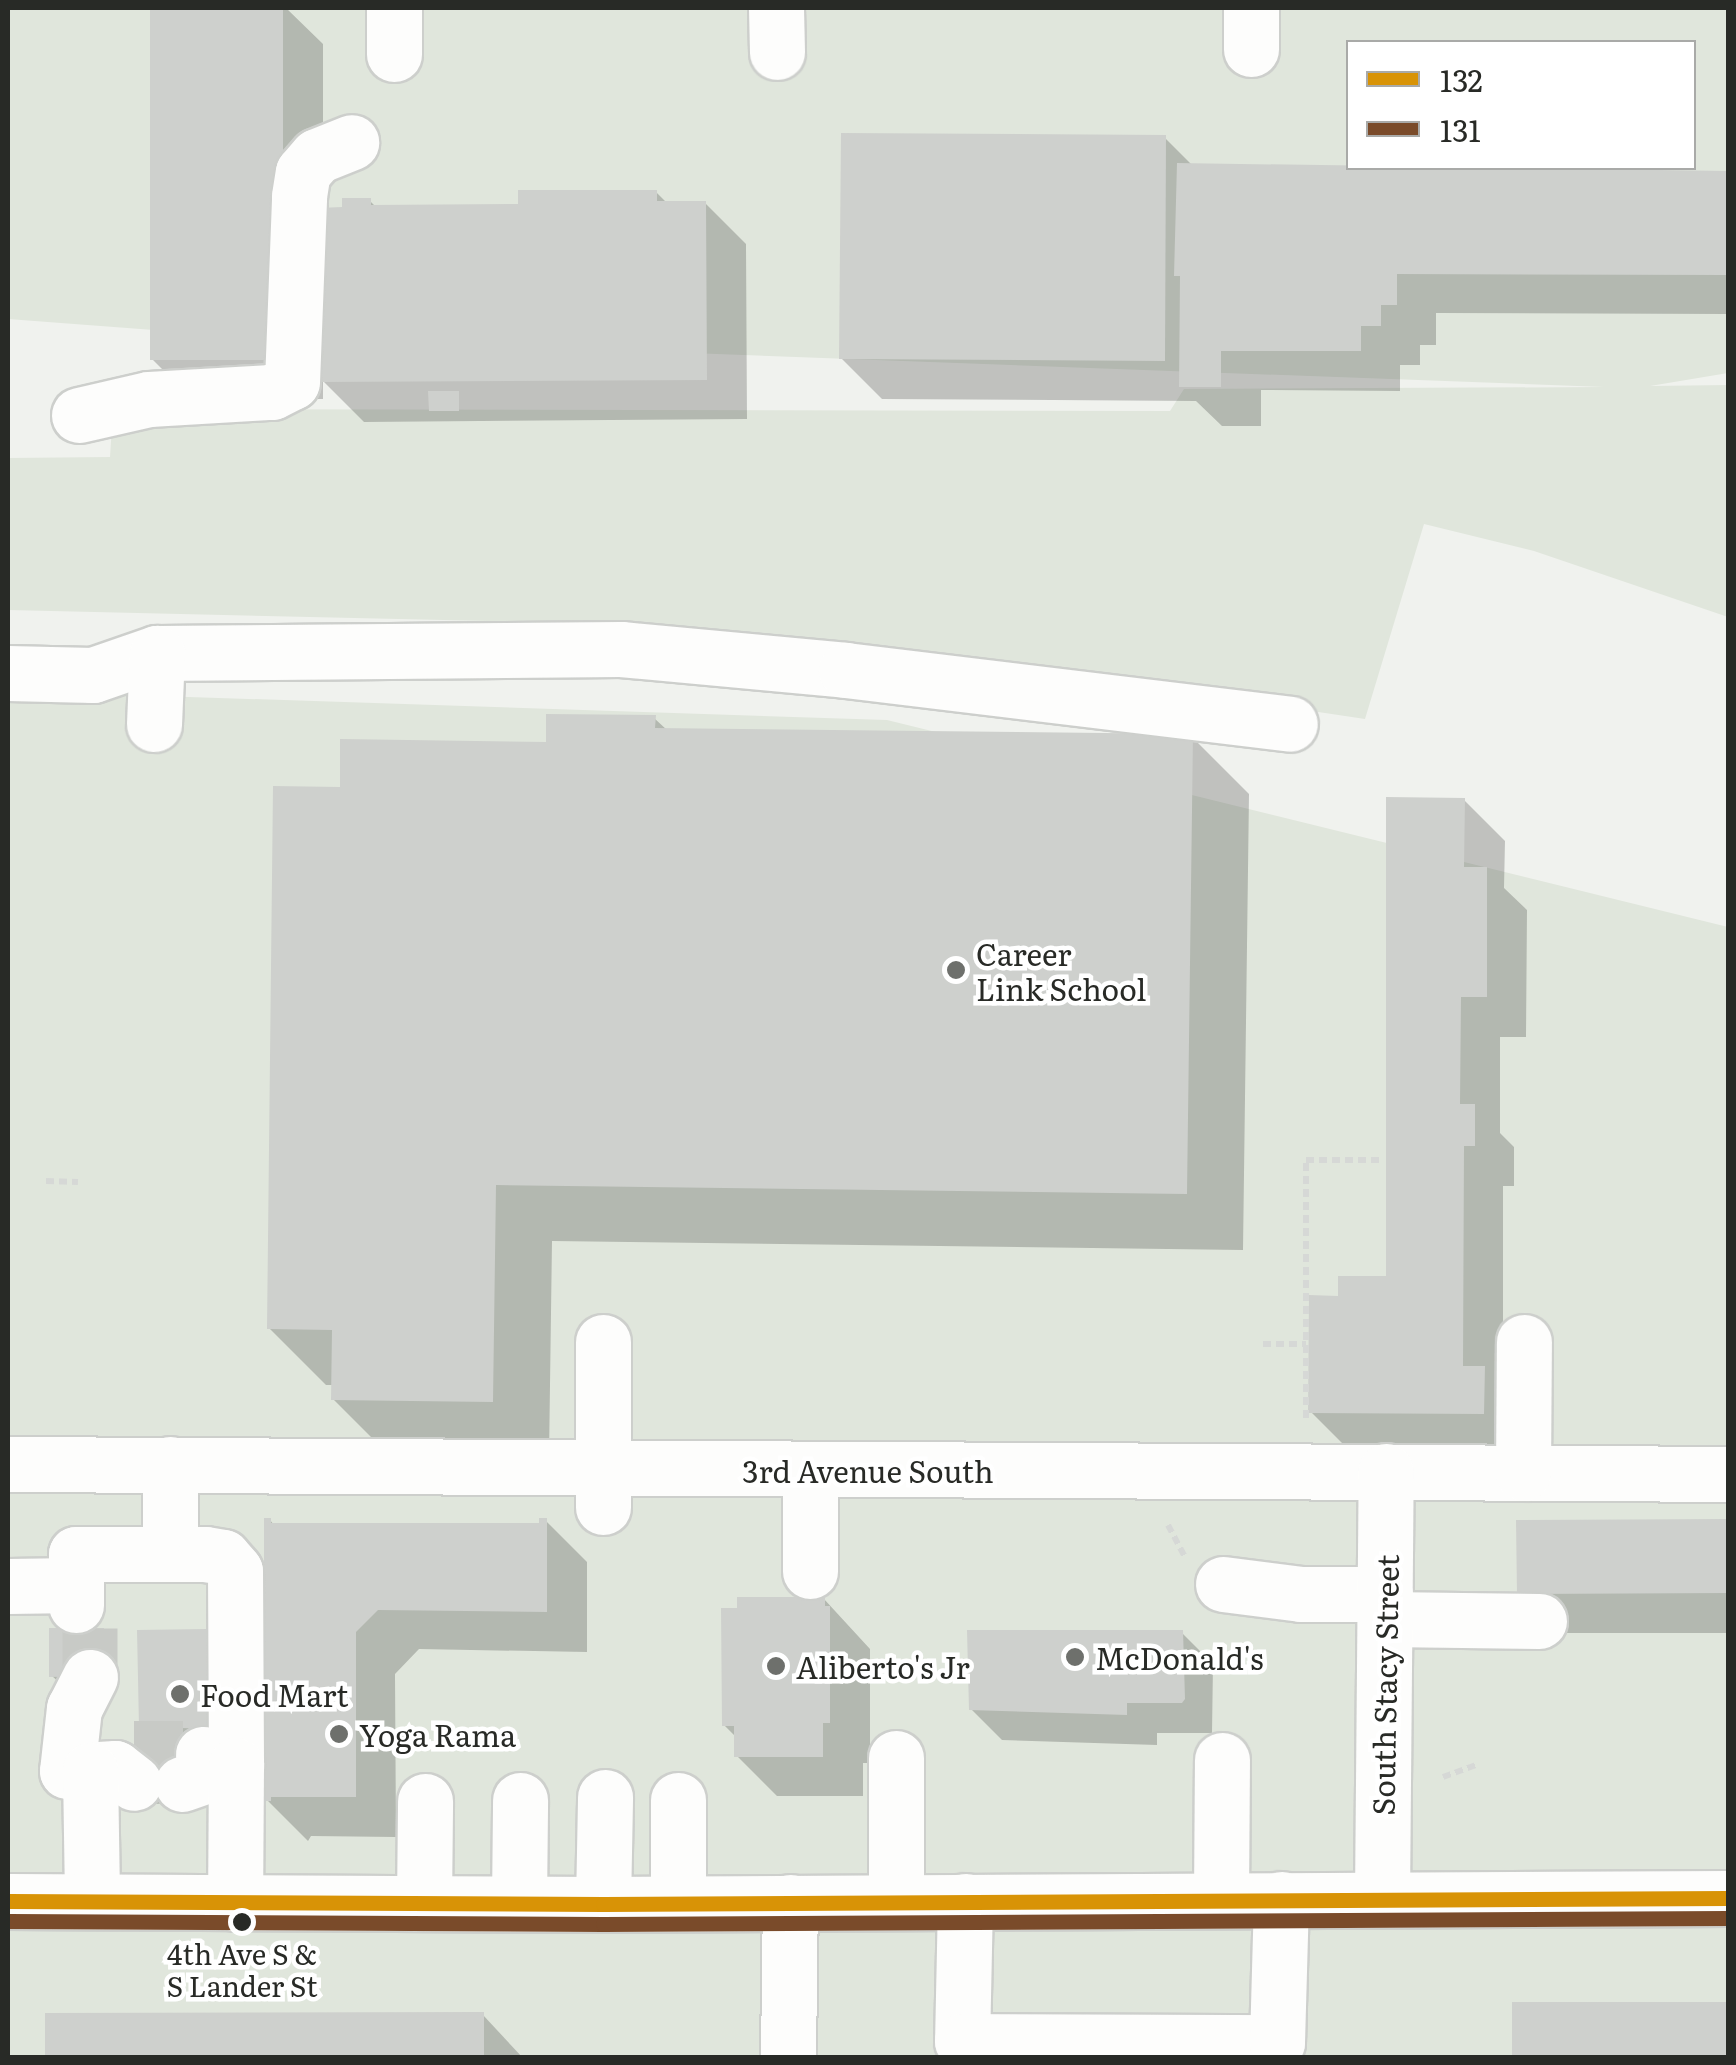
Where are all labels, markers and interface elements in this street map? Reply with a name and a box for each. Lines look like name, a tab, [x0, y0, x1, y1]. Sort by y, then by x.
legend	[1346, 40, 1696, 170]
text: 132	[1440, 57, 1483, 101]
text: 131	[1440, 107, 1481, 151]
place label: Career Link School	[976, 935, 1146, 1006]
marker: Career Link School	[945, 959, 967, 981]
street label: 3rd Avenue South	[742, 1452, 994, 1488]
street label: South Stacy Street	[1364, 1554, 1404, 1816]
place label: McDonald's	[1095, 1639, 1264, 1675]
marker: McDonald's	[1064, 1646, 1086, 1668]
place label: Aliberto's Jr	[796, 1648, 970, 1684]
marker: Aliberto's Jr	[765, 1655, 787, 1677]
place label: Food Mart	[200, 1676, 348, 1712]
marker: Food Mart	[169, 1683, 191, 1705]
place label: Yoga Rama	[359, 1716, 516, 1752]
marker: Yoga Rama	[328, 1723, 350, 1745]
marker: 4th Ave S & S Lander St	[232, 1912, 252, 1932]
place label: 4th Ave S & S Lander St	[166, 1936, 318, 2002]

